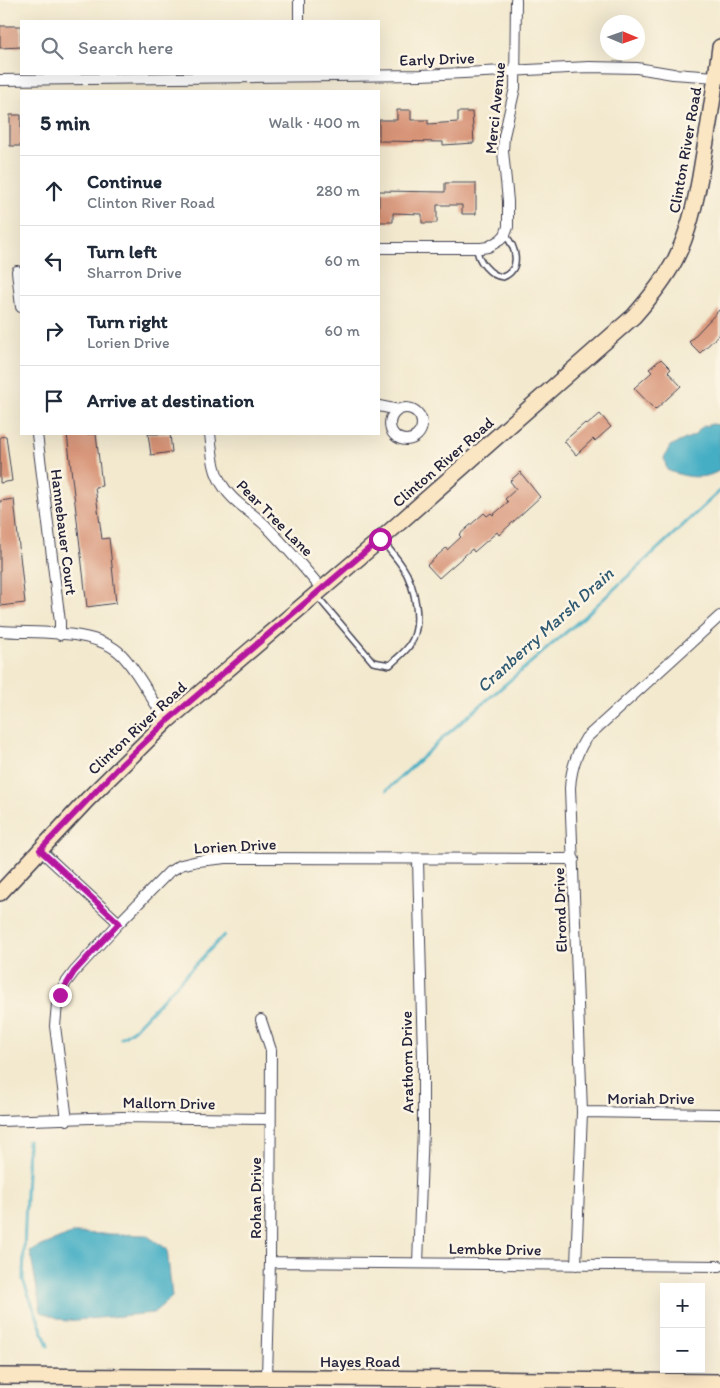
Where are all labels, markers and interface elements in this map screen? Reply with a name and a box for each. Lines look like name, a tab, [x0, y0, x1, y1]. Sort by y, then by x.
north arrow	[600, 15, 645, 60]
search box	[20, 20, 380, 75]
icon: search	[38, 34, 66, 62]
text: Search here	[78, 36, 173, 59]
street label: Early Drive	[399, 48, 475, 70]
street label: Merci Avenue	[481, 61, 509, 155]
street label: Clinton River Road	[665, 85, 706, 215]
text: 5 min	[40, 110, 90, 135]
text: Walk · 400 m	[268, 113, 360, 132]
text: Continue	[87, 170, 162, 193]
icon: ahead	[40, 177, 68, 205]
text: 280 m	[316, 181, 360, 200]
text: Clinton River Road	[87, 193, 215, 212]
text: Turn left	[87, 240, 157, 263]
icon: left	[40, 247, 68, 275]
text: 60 m	[325, 251, 360, 270]
text: Sharron Drive	[87, 263, 182, 282]
text: Turn right	[87, 310, 168, 333]
icon: right	[40, 317, 68, 345]
text: 60 m	[325, 321, 360, 340]
text: Lorien Drive	[87, 333, 170, 352]
icon: arrive	[40, 387, 68, 415]
text: Arrive at destination	[87, 389, 254, 412]
street label: Clinton River Road	[388, 413, 498, 511]
street label: Hannebauer Court	[47, 468, 81, 596]
street label: Pear Tree Lane	[233, 476, 318, 561]
route start	[369, 528, 392, 551]
water label: Cranberry Marsh Drain	[472, 563, 618, 697]
street label: Clinton River Road	[84, 677, 190, 779]
street label: Lorien Drive	[193, 834, 277, 858]
street label: Elrond Drive	[549, 867, 571, 953]
route end	[49, 984, 72, 1007]
street label: Arathorn Drive	[397, 1011, 417, 1113]
street label: Moriah Drive	[607, 1089, 695, 1108]
street label: Mallorn Drive	[122, 1093, 216, 1113]
street label: Rohan Drive	[246, 1157, 265, 1239]
street label: Lembke Drive	[448, 1239, 542, 1259]
map controls	[660, 1283, 705, 1373]
button: +	[660, 1283, 705, 1328]
button: −	[660, 1328, 705, 1373]
street label: Hayes Road	[320, 1352, 400, 1371]

